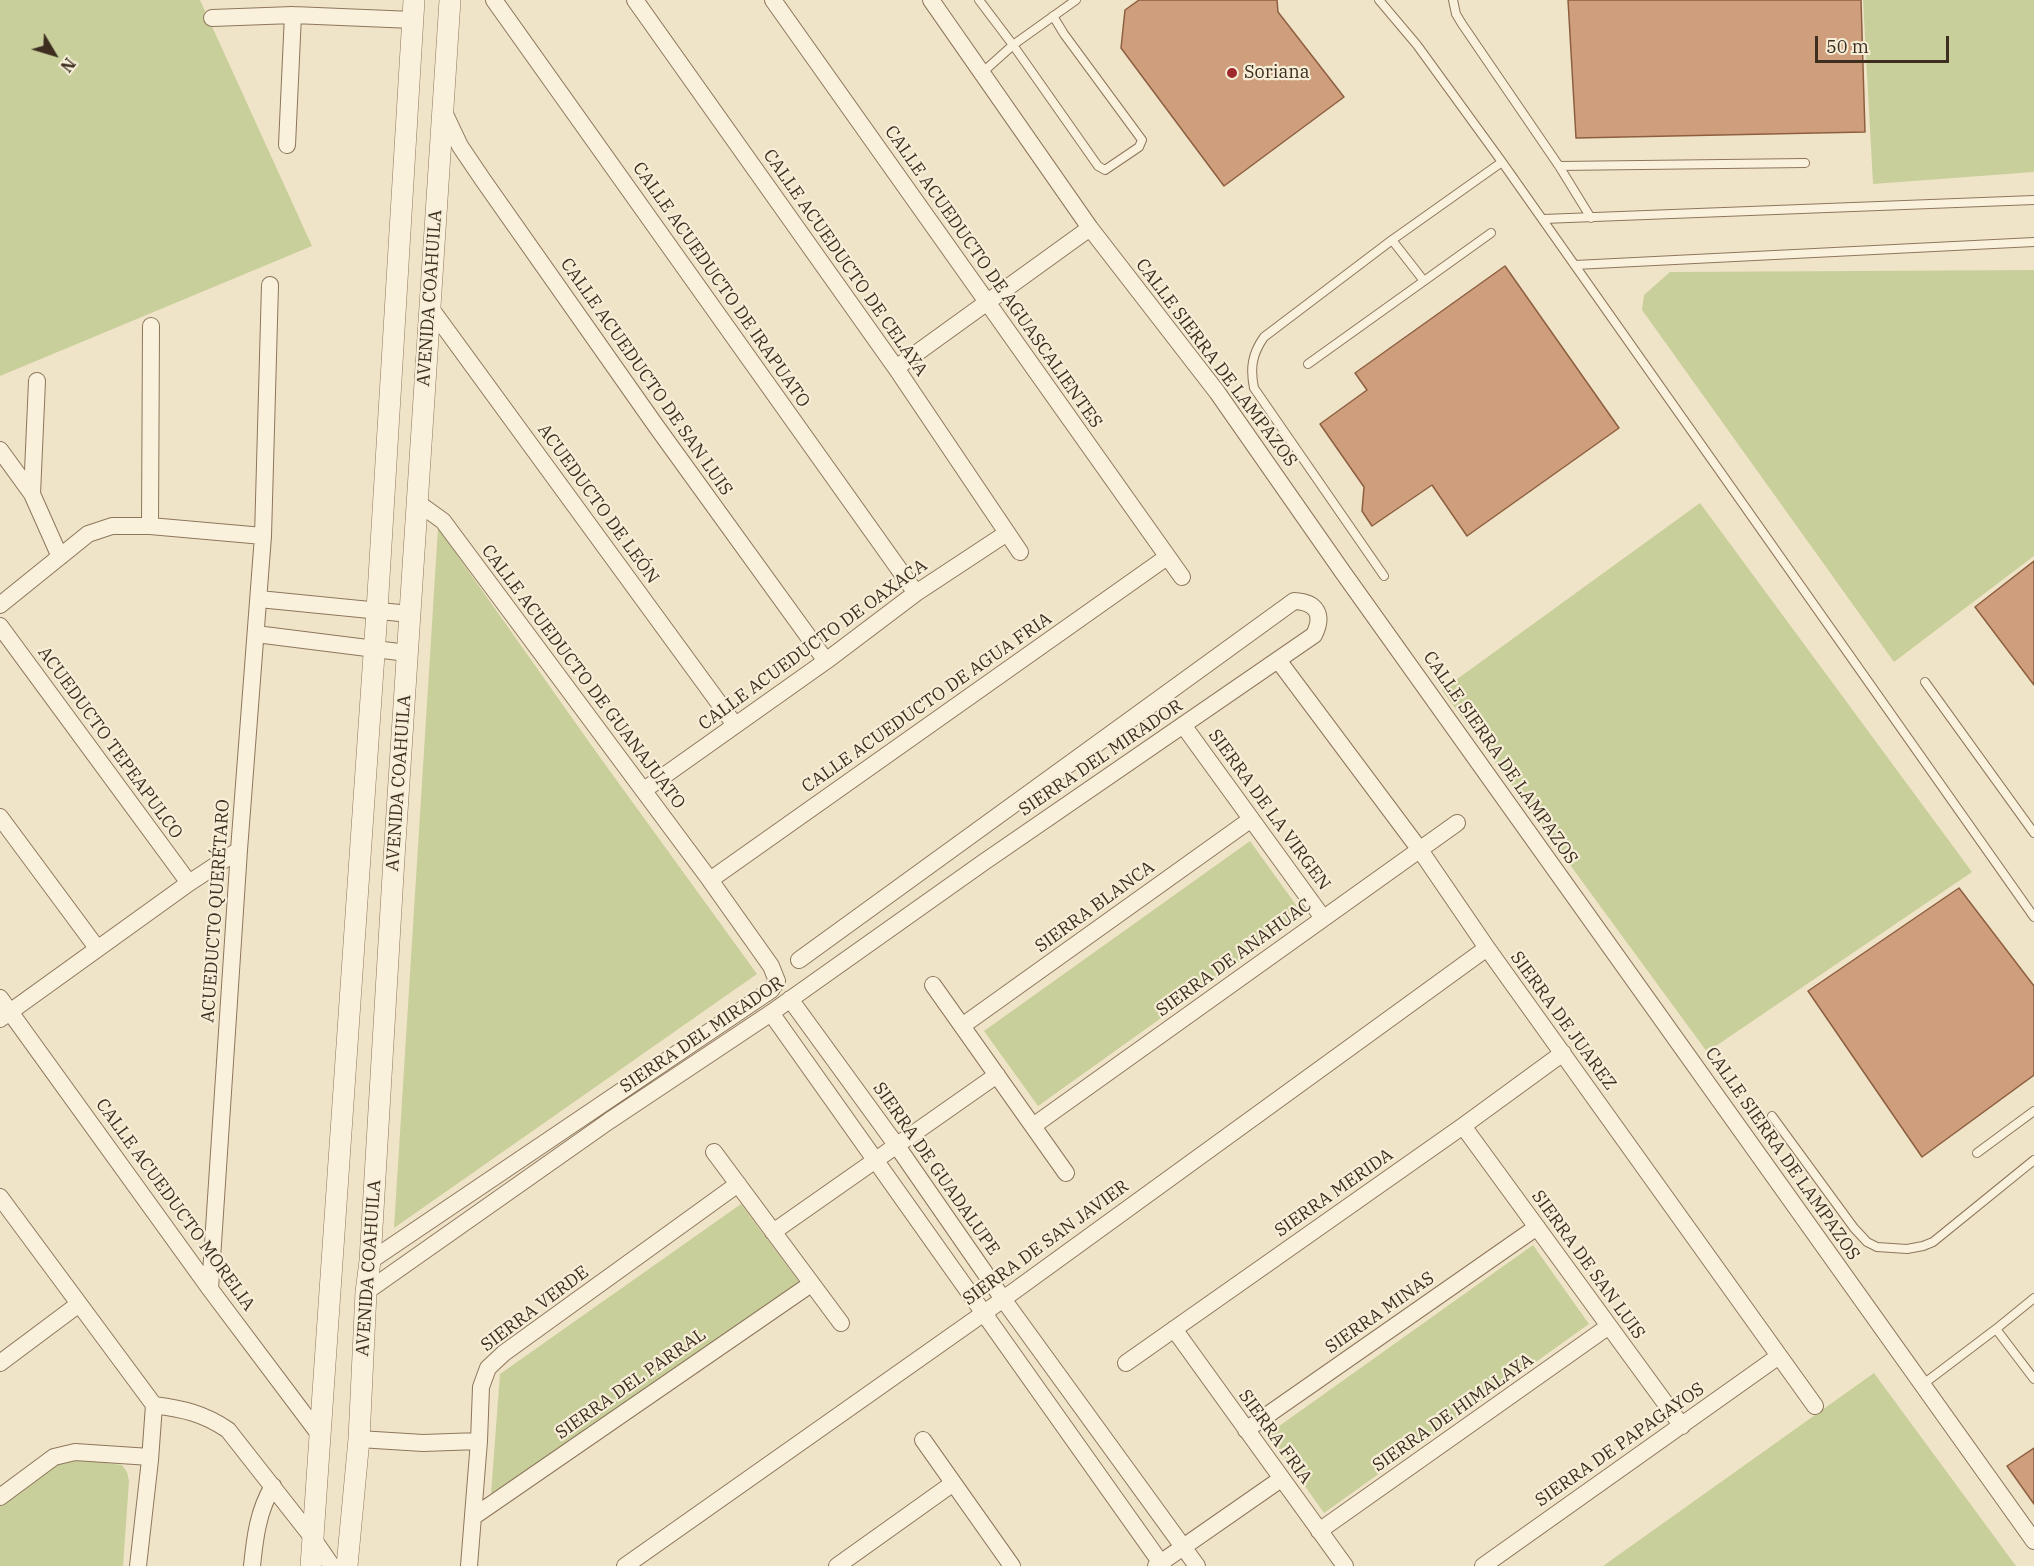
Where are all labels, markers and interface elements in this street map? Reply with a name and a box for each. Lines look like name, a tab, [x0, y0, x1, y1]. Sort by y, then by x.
north arrow	[24, 24, 84, 84]
scale bar	[1818, 24, 1952, 62]
text: 50 m	[1826, 35, 1869, 58]
text: N	[56, 54, 80, 76]
place label: Soriana	[1244, 62, 1310, 84]
marker: Soriana	[1225, 66, 1239, 80]
street label: CALLE ACUEDUCTO DE AGUASCALIENTES	[880, 121, 1106, 433]
street label: CALLE ACUEDUCTO DE CELAYA	[758, 145, 932, 381]
street label: CALLE ACUEDUCTO DE IRAPUATO	[628, 158, 814, 412]
street label: AVENIDA COAHUILA	[413, 209, 447, 387]
street label: CALLE ACUEDUCTO DE SAN LUIS	[555, 254, 737, 500]
street label: CALLE SIERRA DE LAMPAZOS	[1131, 255, 1301, 471]
street label: ACUEDUCTO DE LEÓN	[533, 420, 663, 588]
street label: CALLE ACUEDUCTO DE GUANAJUATO	[476, 541, 690, 813]
street label: CALLE ACUEDUCTO DE OAXACA	[695, 555, 931, 735]
street label: CALLE ACUEDUCTO DE AGUA FRIA	[798, 608, 1056, 798]
street label: ACUEDUCTO TEPEAPULCO	[33, 643, 187, 843]
street label: CALLE SIERRA DE LAMPAZOS	[1418, 647, 1582, 869]
street label: AVENIDA COAHUILA	[382, 694, 416, 872]
street label: SIERRA DEL MIRADOR	[1015, 695, 1187, 821]
street label: SIERRA DE LA VIRGEN	[1203, 725, 1335, 895]
street label: ACUEDUCTO QUERÉTARO	[197, 799, 235, 1023]
street label: SIERRA BLANCA	[1031, 856, 1159, 958]
street label: SIERRA DE ANAHUAC	[1152, 894, 1316, 1022]
street label: SIERRA DE JUAREZ	[1505, 947, 1621, 1095]
street label: SIERRA DEL MIRADOR	[616, 972, 788, 1098]
street label: CALLE SIERRA DE LAMPAZOS	[1700, 1043, 1864, 1265]
street label: SIERRA DE GUADALUPE	[868, 1078, 1004, 1260]
street label: CALLE ACUEDUCTO MORELIA	[91, 1095, 259, 1315]
street label: SIERRA MERIDA	[1271, 1144, 1397, 1242]
street label: SIERRA DE SAN JAVIER	[959, 1176, 1133, 1310]
street label: AVENIDA COAHUILA	[352, 1179, 386, 1357]
street label: SIERRA DE SAN LUIS	[1527, 1186, 1649, 1344]
street label: SIERRA VERDE	[477, 1262, 593, 1356]
street label: SIERRA MINAS	[1321, 1267, 1439, 1359]
street label: SIERRA DEL PARRAL	[552, 1324, 710, 1444]
street label: SIERRA DE HIMALAYA	[1369, 1349, 1537, 1477]
street label: SIERRA DE PAPAGAYOS	[1531, 1378, 1709, 1512]
street label: SIERRA FRIA	[1234, 1386, 1316, 1488]

